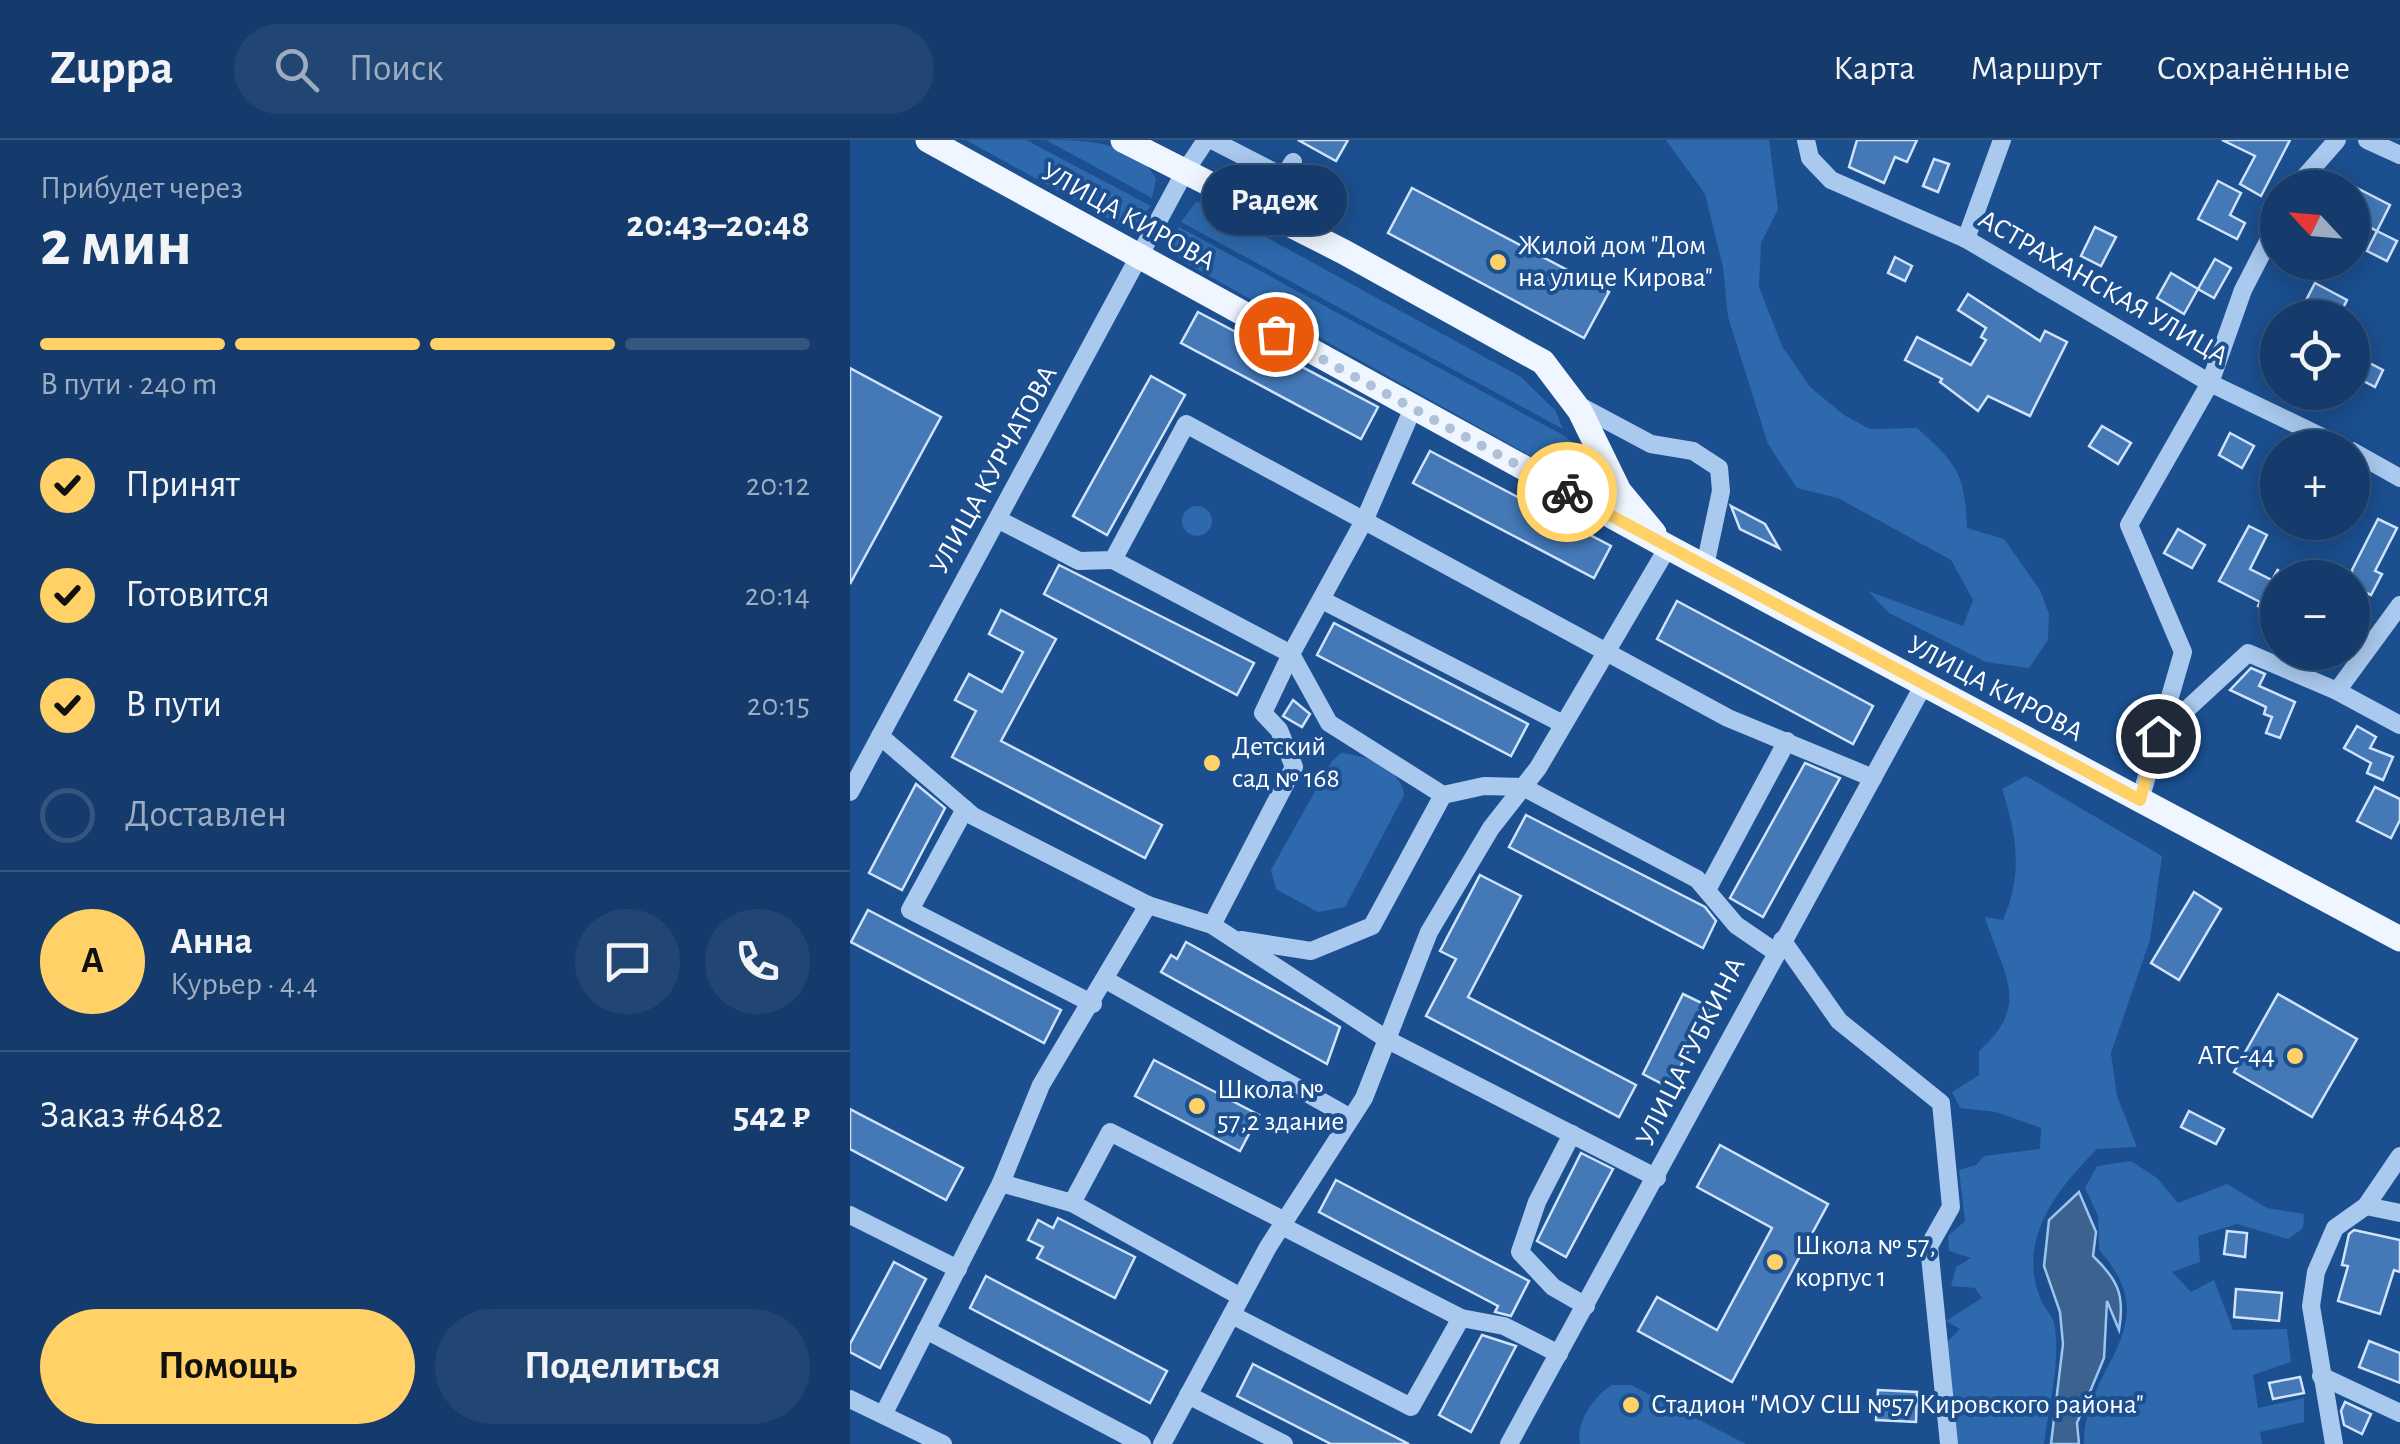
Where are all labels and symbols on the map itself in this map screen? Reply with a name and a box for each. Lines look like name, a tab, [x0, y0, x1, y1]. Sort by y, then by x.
street label: УЛИЦА КИРОВА	[1036, 158, 1220, 276]
callout: Радеж	[1204, 164, 1348, 234]
north arrow	[2260, 170, 2370, 280]
street label: АСТРАХАНСКАЯ УЛИЦА	[1973, 205, 2233, 371]
place label: Жилой дом "Дом на улице Кирова"	[1518, 232, 1713, 292]
marker: Жилой дом "Дом на улице Кирова"	[1487, 251, 1509, 273]
pin	[1234, 292, 1319, 377]
street label: УЛИЦА КУРЧАТОВА	[925, 361, 1063, 579]
courier	[1517, 442, 1617, 542]
street label: УЛИЦА КИРОВА	[1903, 631, 2087, 747]
pin	[2116, 694, 2201, 779]
place label: Детский сад № 168	[1232, 733, 1340, 793]
marker: Детский сад № 168	[1201, 752, 1223, 774]
street label: УЛИЦА ГУБКИНА	[1631, 953, 1751, 1151]
place label: АТС-44	[2198, 1042, 2275, 1070]
marker: АТС-44	[2284, 1045, 2306, 1067]
place label: Школа № 57,2 здание	[1217, 1076, 1344, 1136]
marker: Школа № 57,2 здание	[1186, 1095, 1208, 1117]
place label: Школа № 57, корпус 1	[1795, 1232, 1936, 1292]
marker: Школа № 57, корпус 1	[1764, 1251, 1786, 1273]
place label: Стадион "МОУ СШ №57 Кировского района"	[1651, 1391, 2144, 1419]
marker: Стадион "МОУ СШ №57 Кировского района"	[1620, 1394, 1642, 1416]

